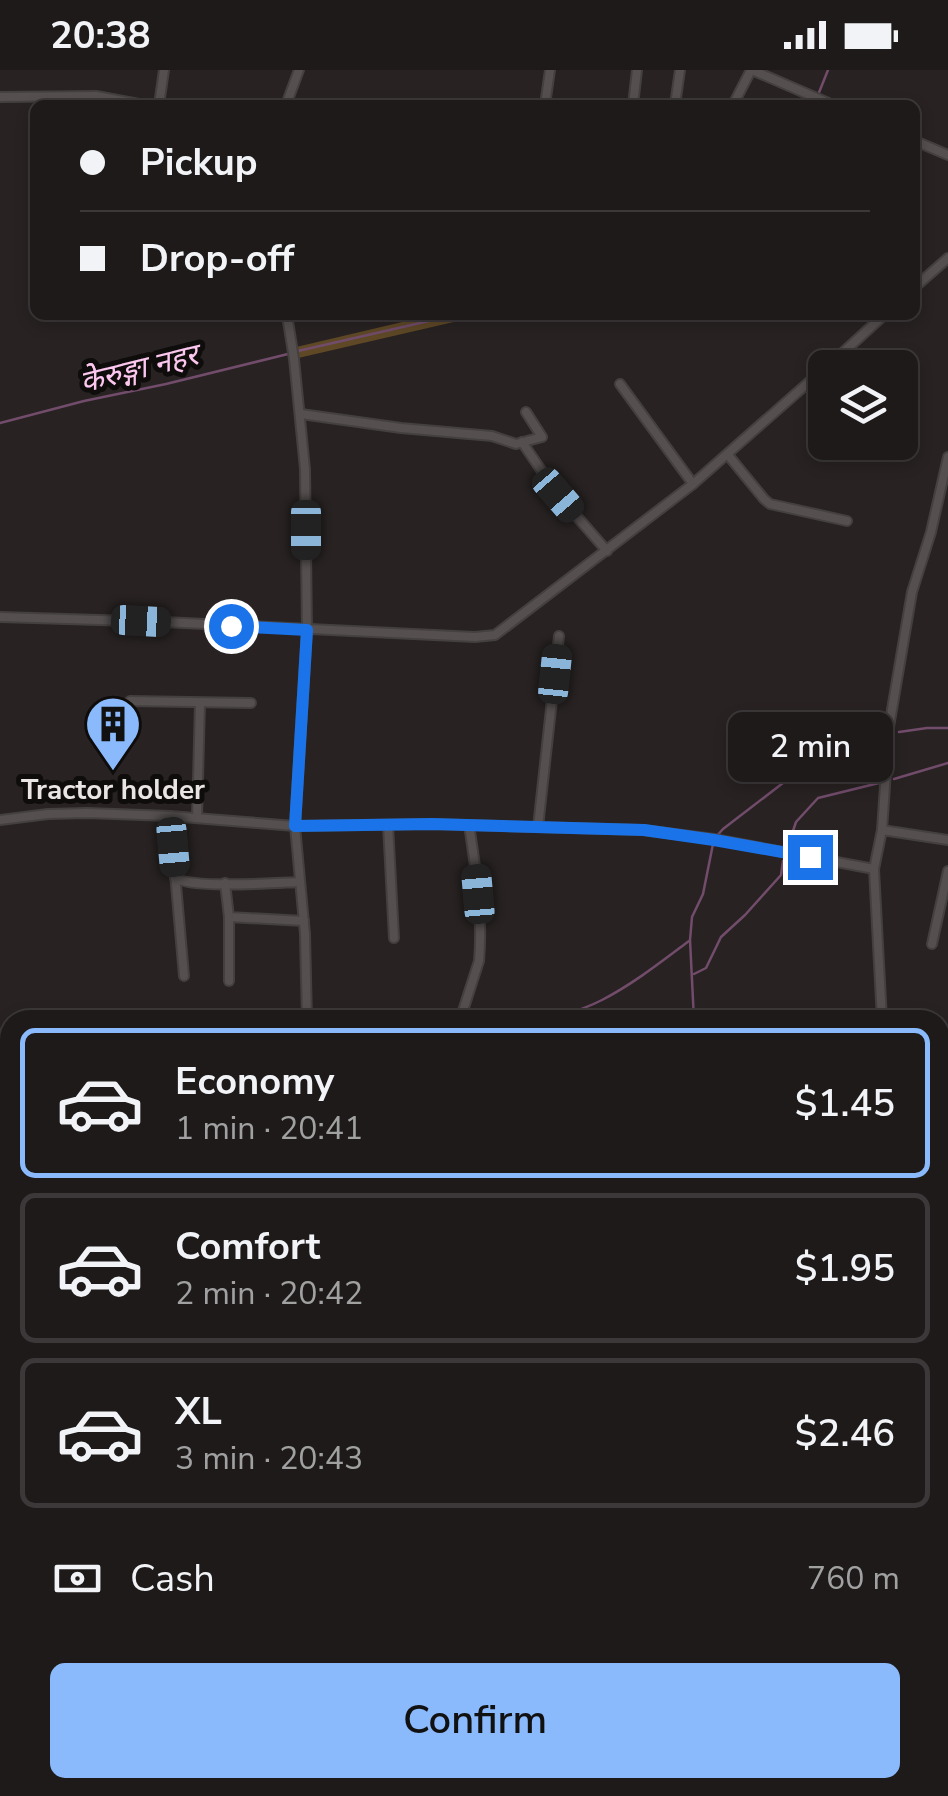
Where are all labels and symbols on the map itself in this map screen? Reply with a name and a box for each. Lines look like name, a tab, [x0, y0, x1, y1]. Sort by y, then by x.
water label: केेरुङ्गा नहर	[76, 333, 208, 403]
car	[527, 463, 589, 527]
car	[291, 500, 321, 560]
car	[110, 604, 172, 638]
route start	[209, 604, 254, 649]
car	[537, 643, 573, 705]
building icon: Tractor holder	[83, 694, 143, 773]
callout: 2 min	[728, 712, 892, 782]
place label: Tractor holder	[21, 771, 205, 809]
car	[155, 816, 191, 878]
route end	[788, 835, 833, 880]
car	[460, 863, 496, 925]

